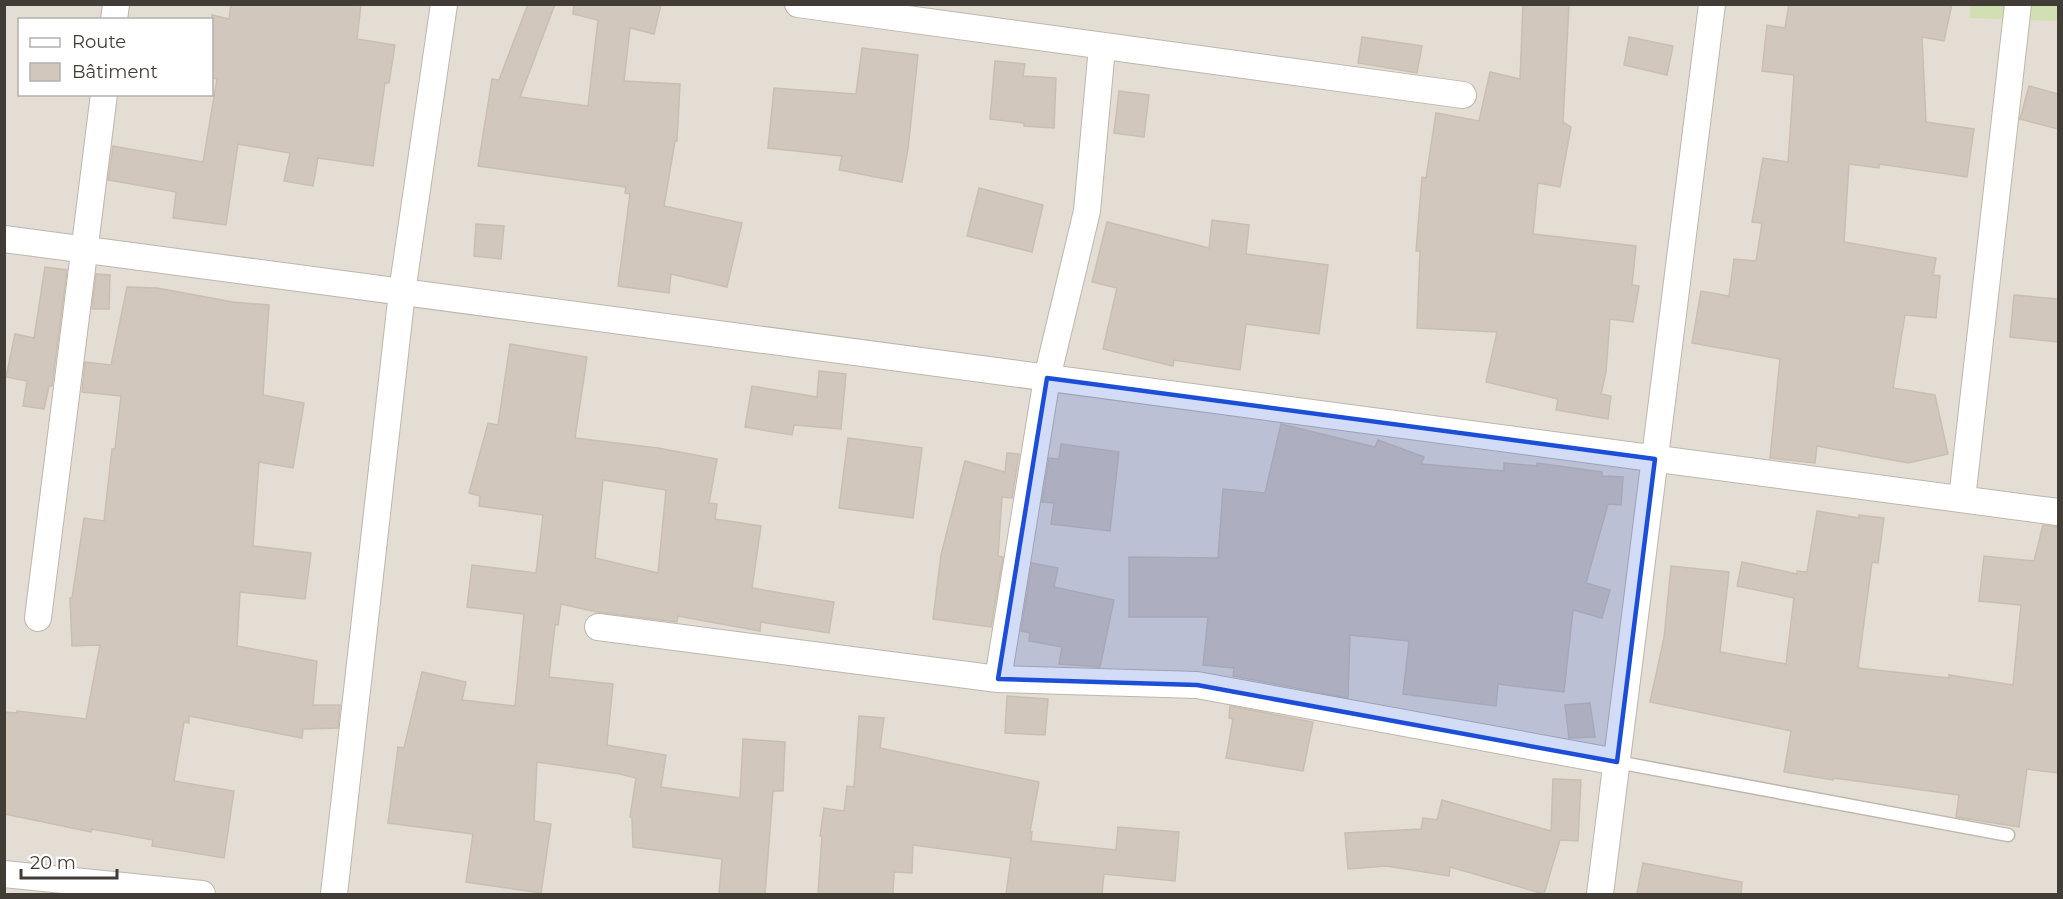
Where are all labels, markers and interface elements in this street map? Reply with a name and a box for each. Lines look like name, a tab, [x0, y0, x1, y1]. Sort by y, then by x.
legend	[18, 18, 213, 96]
text: Route	[72, 31, 126, 53]
text: Bâtiment	[72, 61, 158, 83]
scale bar	[21, 842, 117, 880]
text: 20 m	[30, 852, 76, 874]

